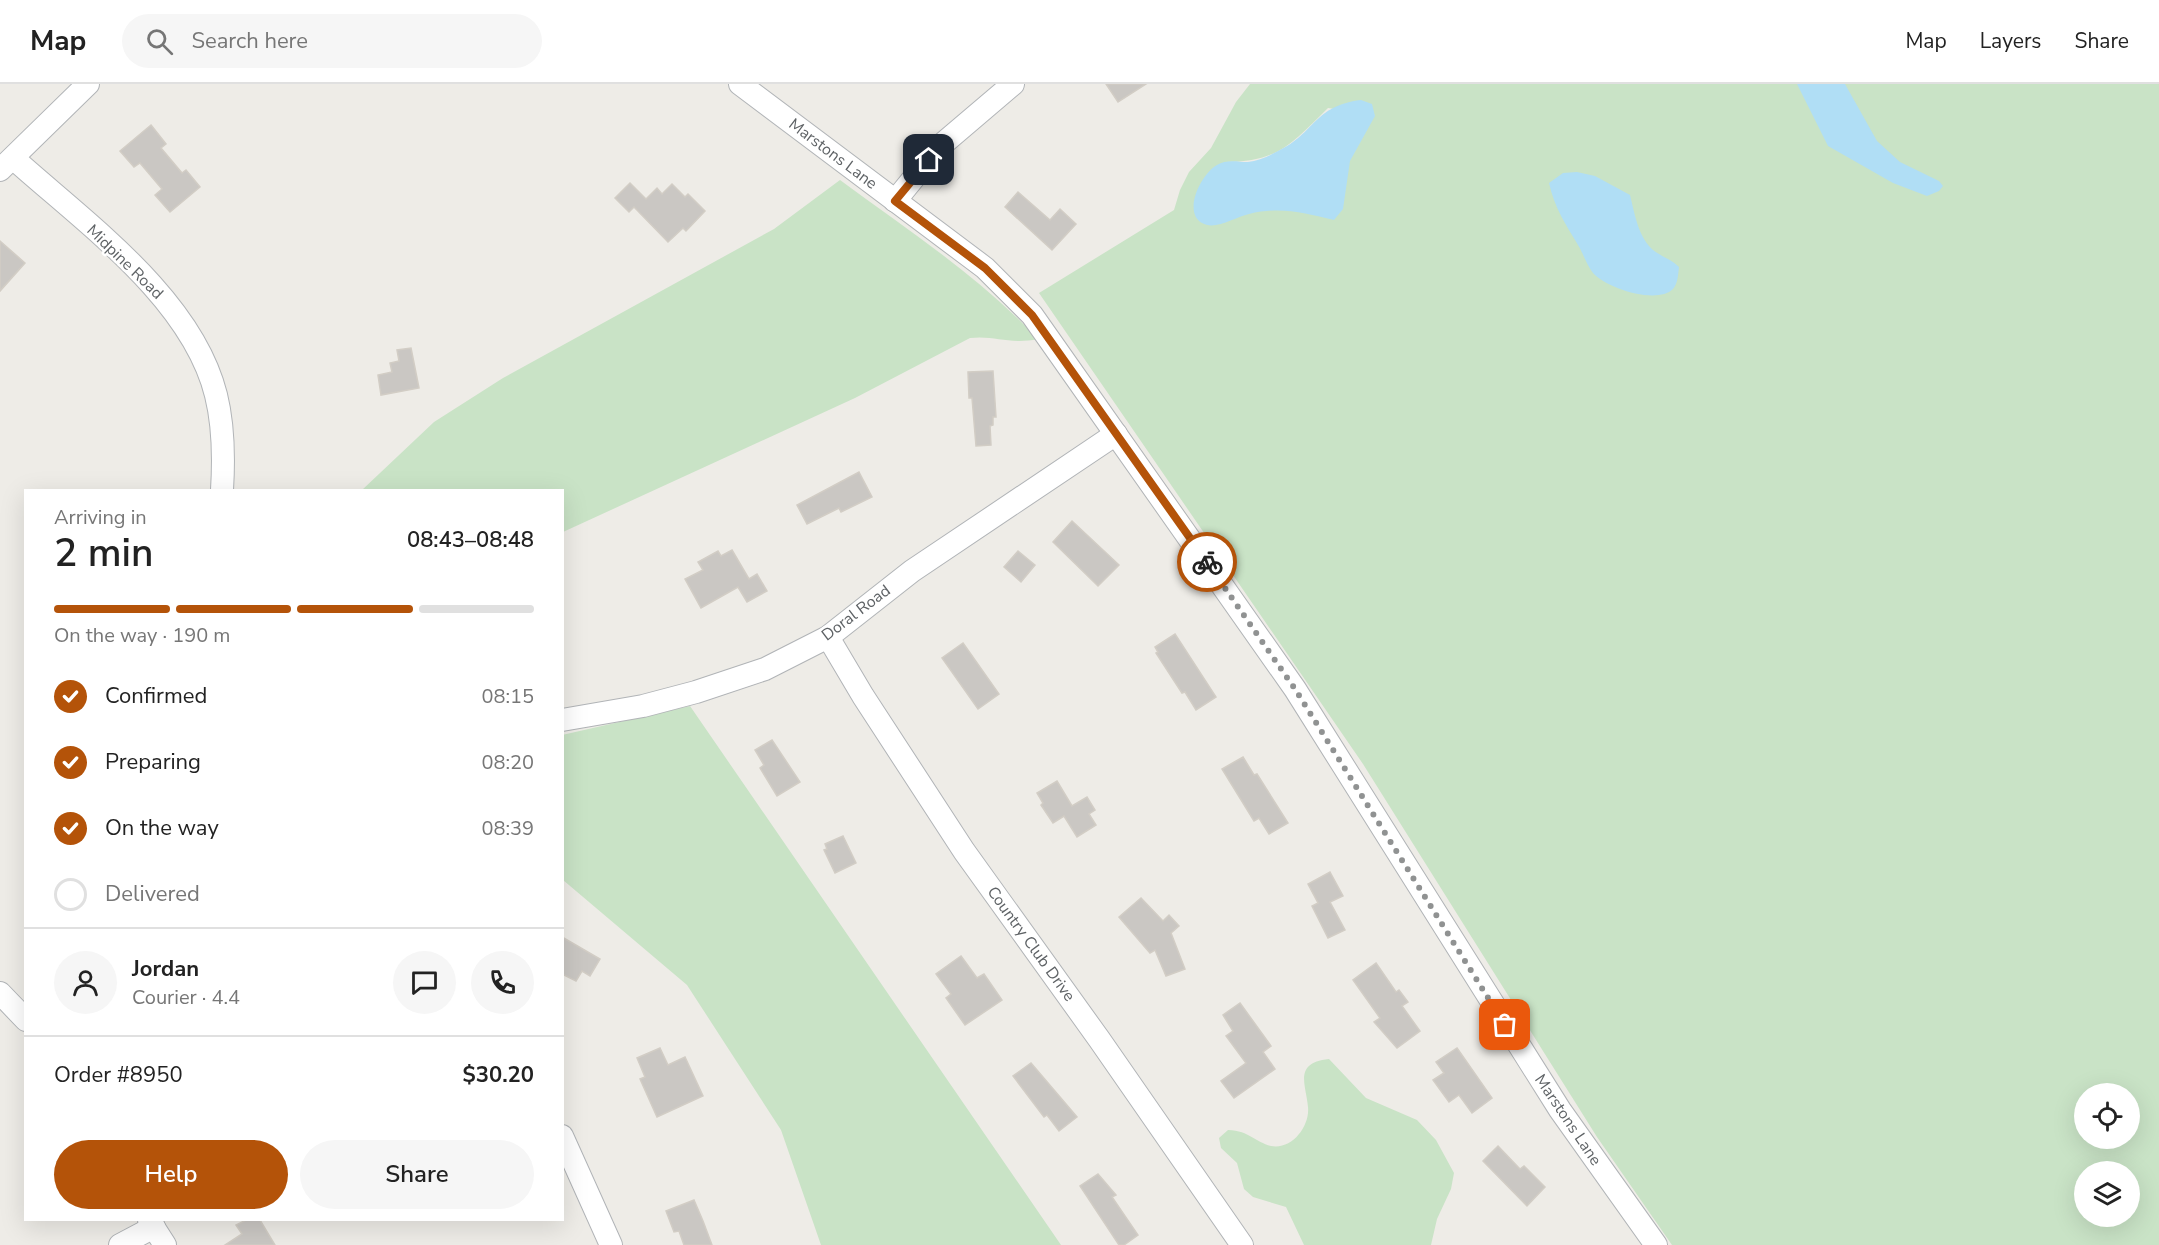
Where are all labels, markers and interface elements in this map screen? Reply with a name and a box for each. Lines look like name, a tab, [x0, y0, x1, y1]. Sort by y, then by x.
search box	[122, 14, 542, 68]
text: Map	[30, 22, 86, 60]
icon: search	[143, 25, 176, 58]
text: Search here	[191, 26, 308, 56]
text: Map	[1905, 27, 1947, 55]
text: Layers	[1980, 27, 2041, 55]
text: Share	[2074, 27, 2129, 55]
street label: Marstons Lane	[784, 113, 882, 195]
pin	[903, 134, 954, 185]
icon: home	[912, 143, 945, 176]
street label: Midpine Road	[82, 220, 168, 304]
text: Arriving in	[54, 504, 147, 531]
text: 08:43–08:48	[407, 525, 534, 555]
text: 2 min	[54, 527, 153, 580]
courier	[1177, 532, 1237, 592]
icon: bike	[1191, 546, 1224, 579]
street label: Doral Road	[817, 580, 895, 646]
text: On the way · 190 m	[54, 622, 230, 649]
icon: check	[54, 680, 87, 713]
text: Confirmed	[105, 681, 207, 711]
text: 08:15	[481, 683, 534, 710]
icon: check	[54, 746, 87, 779]
text: Preparing	[105, 747, 201, 777]
text: 08:20	[481, 749, 534, 776]
icon: check	[54, 812, 87, 845]
text: On the way	[105, 813, 219, 843]
text: 08:39	[481, 815, 534, 842]
text: Delivered	[105, 879, 200, 909]
street label: Country Club Drive	[982, 882, 1080, 1006]
button: person	[54, 951, 117, 1014]
button: chat	[393, 951, 456, 1014]
button: phone	[471, 951, 534, 1014]
text: Jordan	[132, 954, 199, 984]
text: Courier · 4.4	[132, 984, 240, 1011]
pin	[1479, 999, 1530, 1050]
icon: bag	[1488, 1008, 1521, 1041]
text: Order #8950	[54, 1060, 183, 1090]
text: $30.20	[463, 1060, 534, 1090]
street label: Marstons Lane	[1529, 1070, 1607, 1170]
map controls	[2074, 1083, 2140, 1227]
button: locate	[2074, 1083, 2140, 1149]
button: Help	[54, 1140, 288, 1209]
button: Share	[300, 1140, 534, 1209]
button: layers	[2074, 1161, 2140, 1227]

